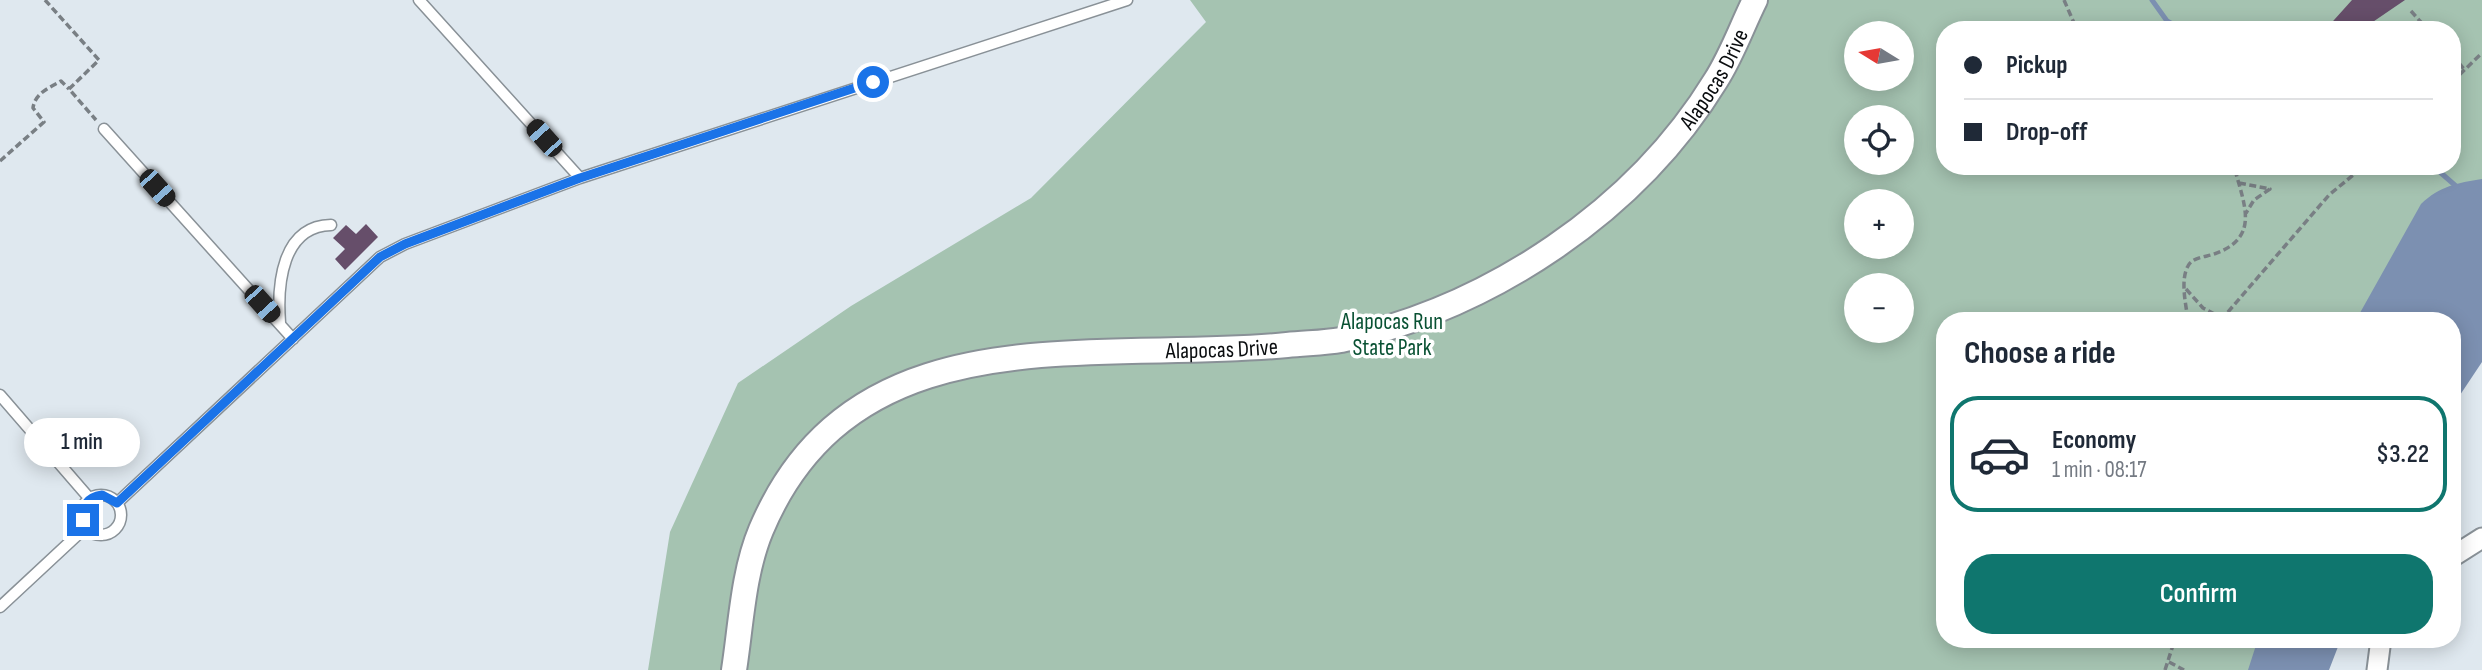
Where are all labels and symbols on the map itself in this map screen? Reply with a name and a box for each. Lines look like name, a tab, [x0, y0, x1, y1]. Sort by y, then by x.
north arrow	[1844, 21, 1914, 91]
street label: Alapocas Drive	[1673, 25, 1755, 136]
route start	[857, 66, 889, 98]
car	[523, 115, 566, 161]
car	[136, 165, 179, 211]
car	[241, 281, 284, 327]
park label: Alapocas Run State Park	[1340, 308, 1443, 362]
street label: Alapocas Drive	[1164, 333, 1279, 365]
callout: 1 min	[25, 419, 141, 468]
route end	[67, 504, 99, 536]

